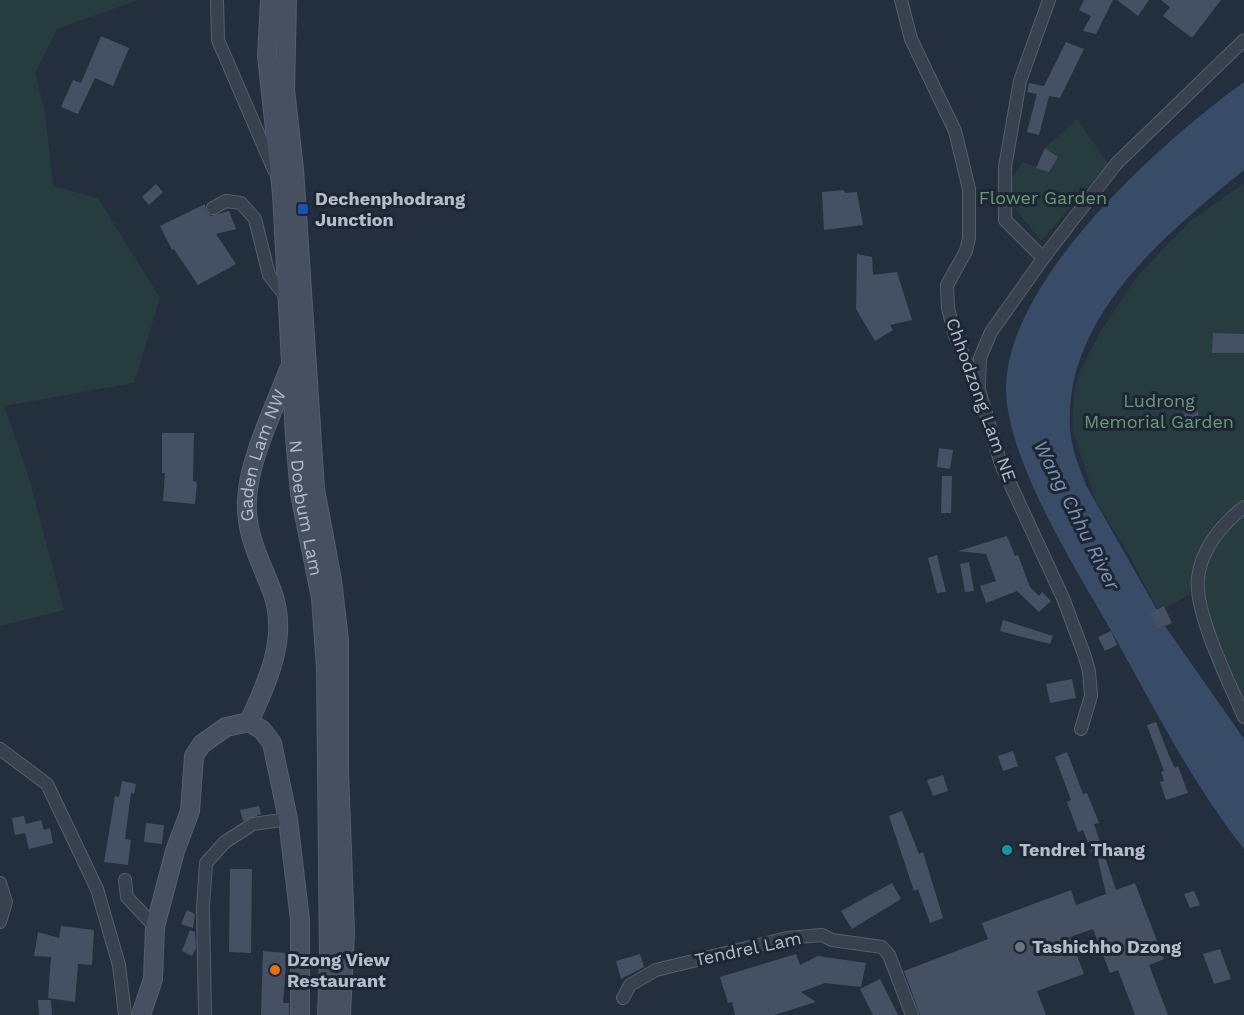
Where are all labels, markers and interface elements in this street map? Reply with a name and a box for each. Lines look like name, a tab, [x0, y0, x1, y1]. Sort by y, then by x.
park label: Flower Garden	[979, 187, 1107, 208]
place label: Dechenphodrang Junction	[315, 188, 466, 230]
marker: Dechenphodrang Junction	[296, 202, 310, 216]
street label: Chhodzong Lam NE	[942, 315, 1021, 485]
street label: Gaden Lam NW	[236, 386, 290, 523]
park label: Ludrong Memorial Garden	[1084, 390, 1234, 432]
water label: Wang Chhu River	[1029, 436, 1126, 595]
street label: N Doebum Lam	[285, 439, 327, 578]
place label: Tendrel Thang	[1019, 839, 1146, 860]
marker: Tendrel Thang	[1000, 843, 1014, 857]
street label: Tendrel Lam	[693, 927, 803, 970]
place label: Tashichho Dzong	[1032, 936, 1182, 957]
marker: Tashichho Dzong	[1013, 940, 1027, 954]
place label: Dzong View Restaurant	[287, 949, 390, 991]
marker: Dzong View Restaurant	[268, 963, 282, 977]

